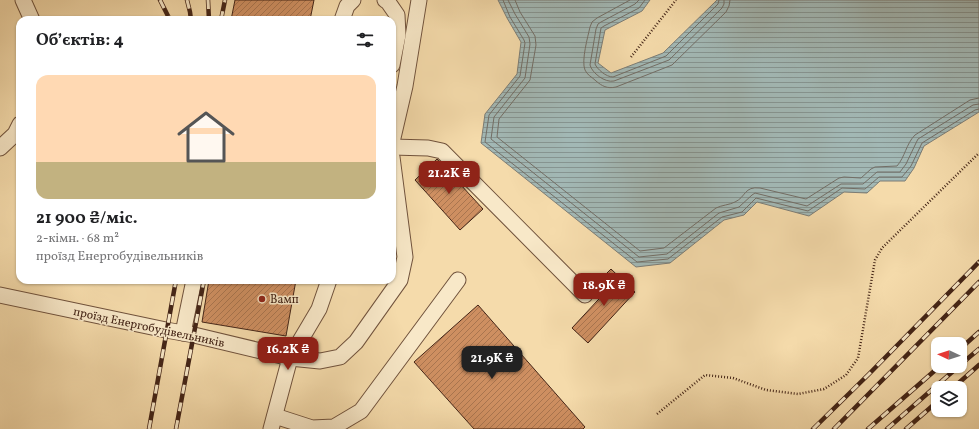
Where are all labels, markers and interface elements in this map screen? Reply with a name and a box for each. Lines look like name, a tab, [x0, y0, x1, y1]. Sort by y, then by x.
text: Об’єктів: 4	[36, 29, 124, 52]
icon: filters	[354, 29, 376, 51]
icon: home	[170, 101, 242, 173]
pin: 21.2K ₴	[412, 161, 486, 195]
text: 21.2K ₴	[428, 165, 470, 183]
text: 21 900 ₴/міс.	[36, 207, 138, 230]
text: 2-кімн. · 68 m²	[36, 230, 119, 248]
text: проїзд Енергобудівельників	[36, 248, 203, 266]
pin: 18.9K ₴	[567, 273, 641, 307]
text: 18.9K ₴	[582, 277, 626, 295]
place label: Вамп	[270, 292, 299, 308]
marker: Вамп	[257, 294, 267, 304]
street label: проїзд Енергобудівельників	[72, 304, 226, 352]
pin: 16.2K ₴	[251, 337, 325, 371]
north arrow	[931, 337, 967, 373]
map controls	[931, 337, 967, 417]
text: 16.2K ₴	[267, 341, 309, 359]
pin: 21.9K ₴	[455, 346, 529, 380]
text: 21.9K ₴	[470, 350, 514, 368]
button: layers	[931, 381, 967, 417]

